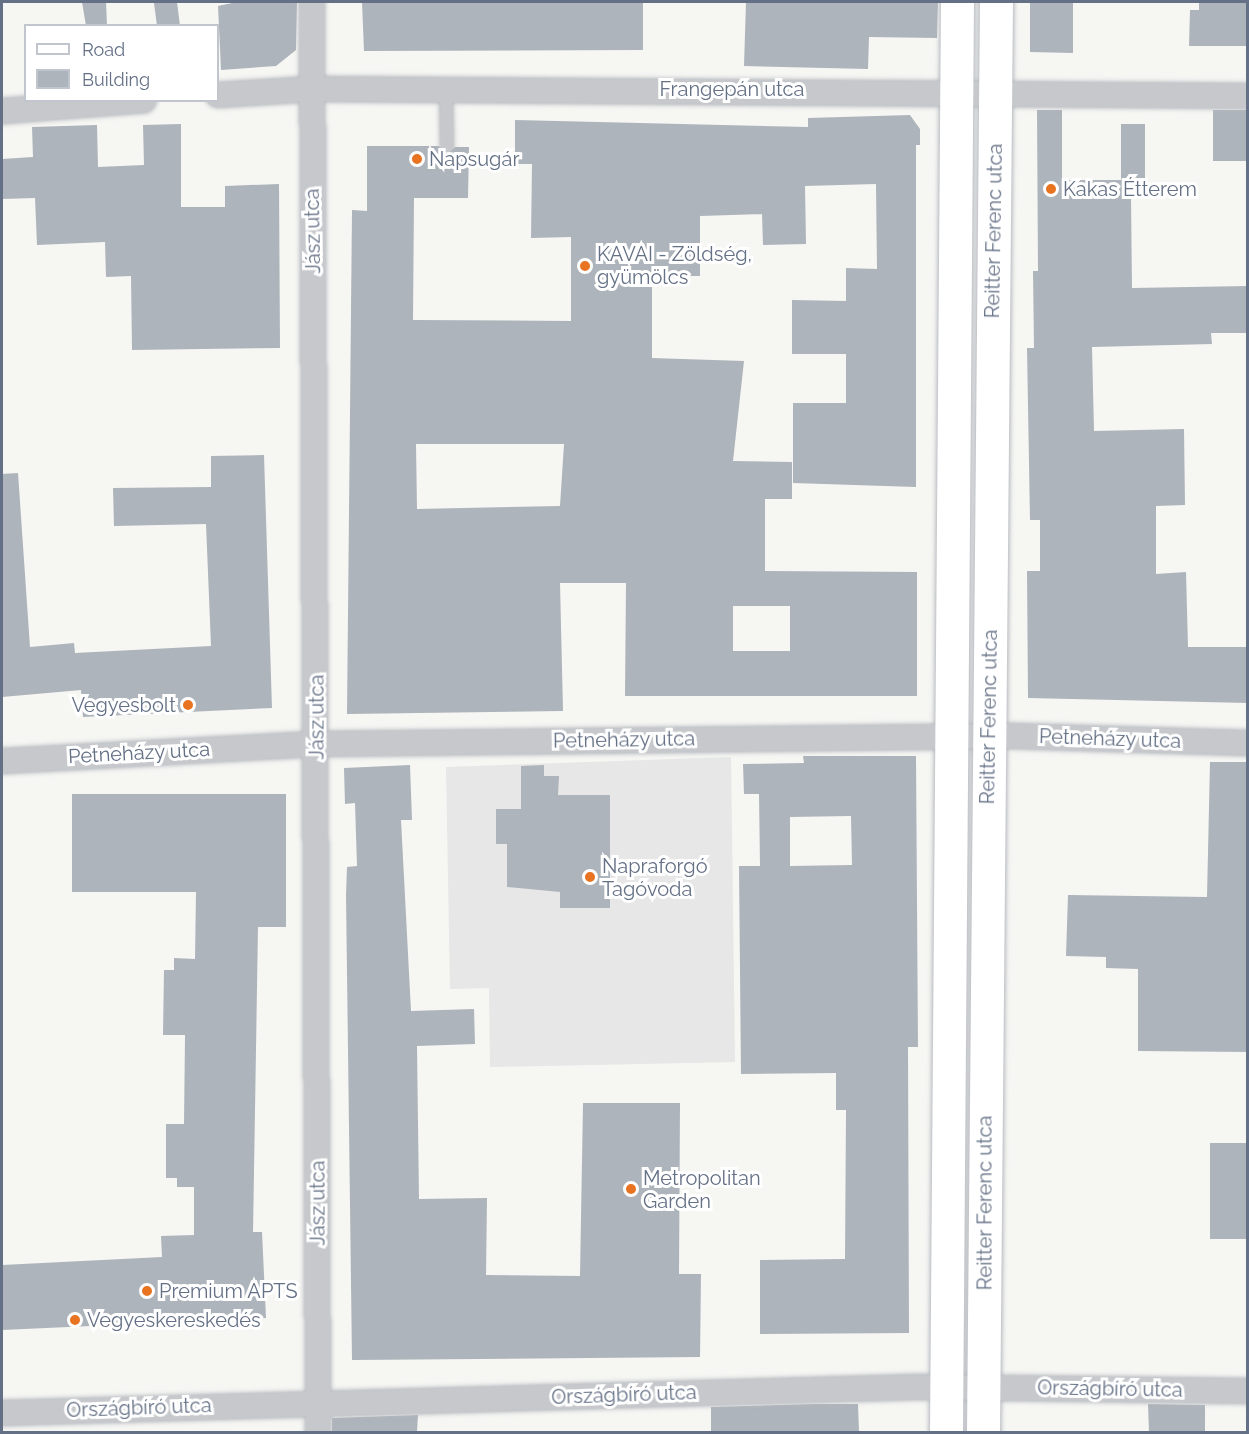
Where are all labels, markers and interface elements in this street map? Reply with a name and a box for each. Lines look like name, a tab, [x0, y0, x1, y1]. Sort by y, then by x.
legend	[24, 24, 219, 102]
text: Road	[82, 39, 125, 60]
text: Building	[82, 69, 150, 90]
street label: Frangepán utca	[660, 77, 804, 101]
street label: Reitter Ferenc utca	[980, 143, 1008, 319]
place label: Napsugár	[429, 147, 519, 171]
marker: Napsugár	[410, 152, 424, 166]
place label: Kakas Étterem	[1063, 177, 1197, 201]
marker: Kakas Étterem	[1044, 182, 1058, 196]
street label: Jász utca	[300, 188, 326, 274]
place label: KAVAI - Zöldség, gyümölcs	[597, 243, 752, 290]
marker: KAVAI - Zöldség, gyümölcs	[578, 259, 592, 273]
street label: Reitter Ferenc utca	[975, 629, 1003, 805]
street label: Jász utca	[305, 674, 329, 760]
place label: Vegyesbolt	[71, 693, 176, 717]
marker: Vegyesbolt	[181, 698, 195, 712]
street label: Petneházy utca	[1038, 725, 1182, 753]
street label: Petneházy utca	[552, 727, 696, 753]
street label: Petneházy utca	[67, 737, 211, 769]
place label: Napraforgó Tagóvoda	[602, 854, 708, 901]
marker: Napraforgó Tagóvoda	[583, 870, 597, 884]
street label: Reitter Ferenc utca	[973, 1115, 997, 1291]
street label: Jász utca	[306, 1160, 330, 1246]
place label: Metropolitan Garden	[643, 1166, 761, 1213]
marker: Metropolitan Garden	[624, 1182, 638, 1196]
place label: Premium APTS	[159, 1279, 298, 1303]
marker: Premium APTS	[140, 1284, 154, 1298]
place label: Vegyeskereskedés	[87, 1308, 261, 1332]
marker: Vegyeskereskedés	[68, 1313, 82, 1327]
street label: Országbíró utca	[1037, 1376, 1183, 1402]
street label: Országbíró utca	[551, 1380, 697, 1410]
street label: Országbíró utca	[66, 1393, 212, 1423]

